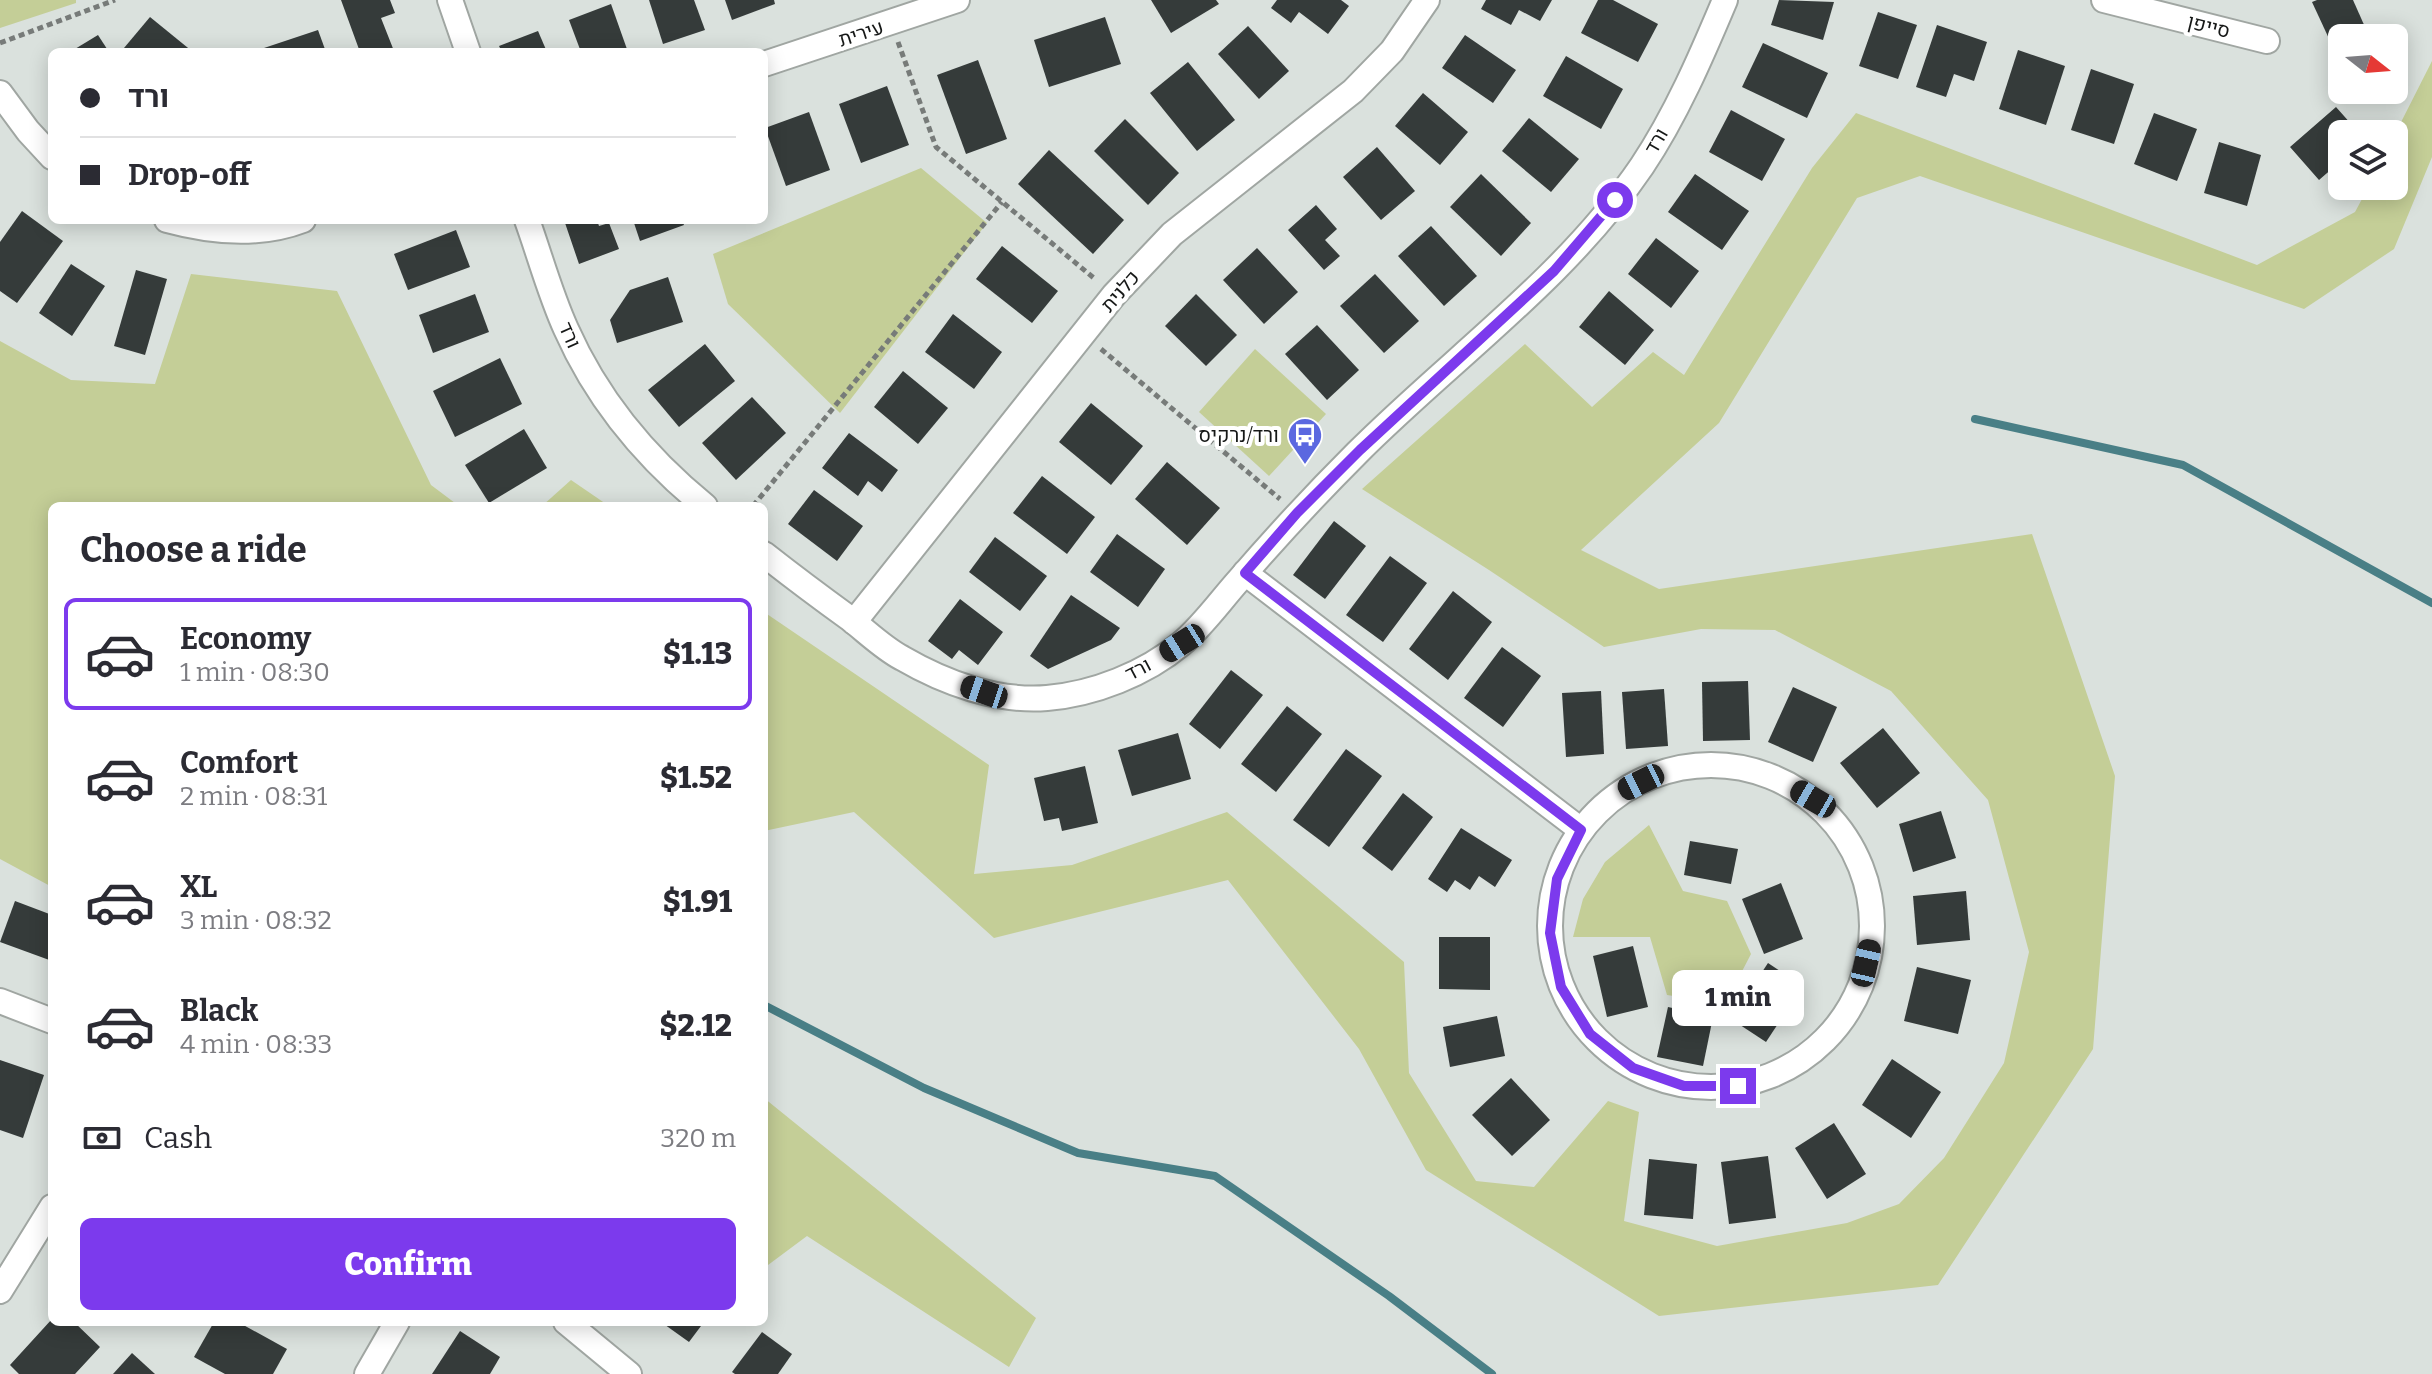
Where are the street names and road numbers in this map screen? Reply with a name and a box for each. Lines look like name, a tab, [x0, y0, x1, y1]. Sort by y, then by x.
street label: סייפן	[2185, 9, 2233, 43]
street label: עירית	[835, 14, 887, 52]
street label: ורד	[1639, 124, 1673, 158]
street label: כלנית	[1096, 265, 1144, 317]
street label: ורד	[554, 318, 586, 352]
street label: ורד	[1121, 652, 1155, 686]

